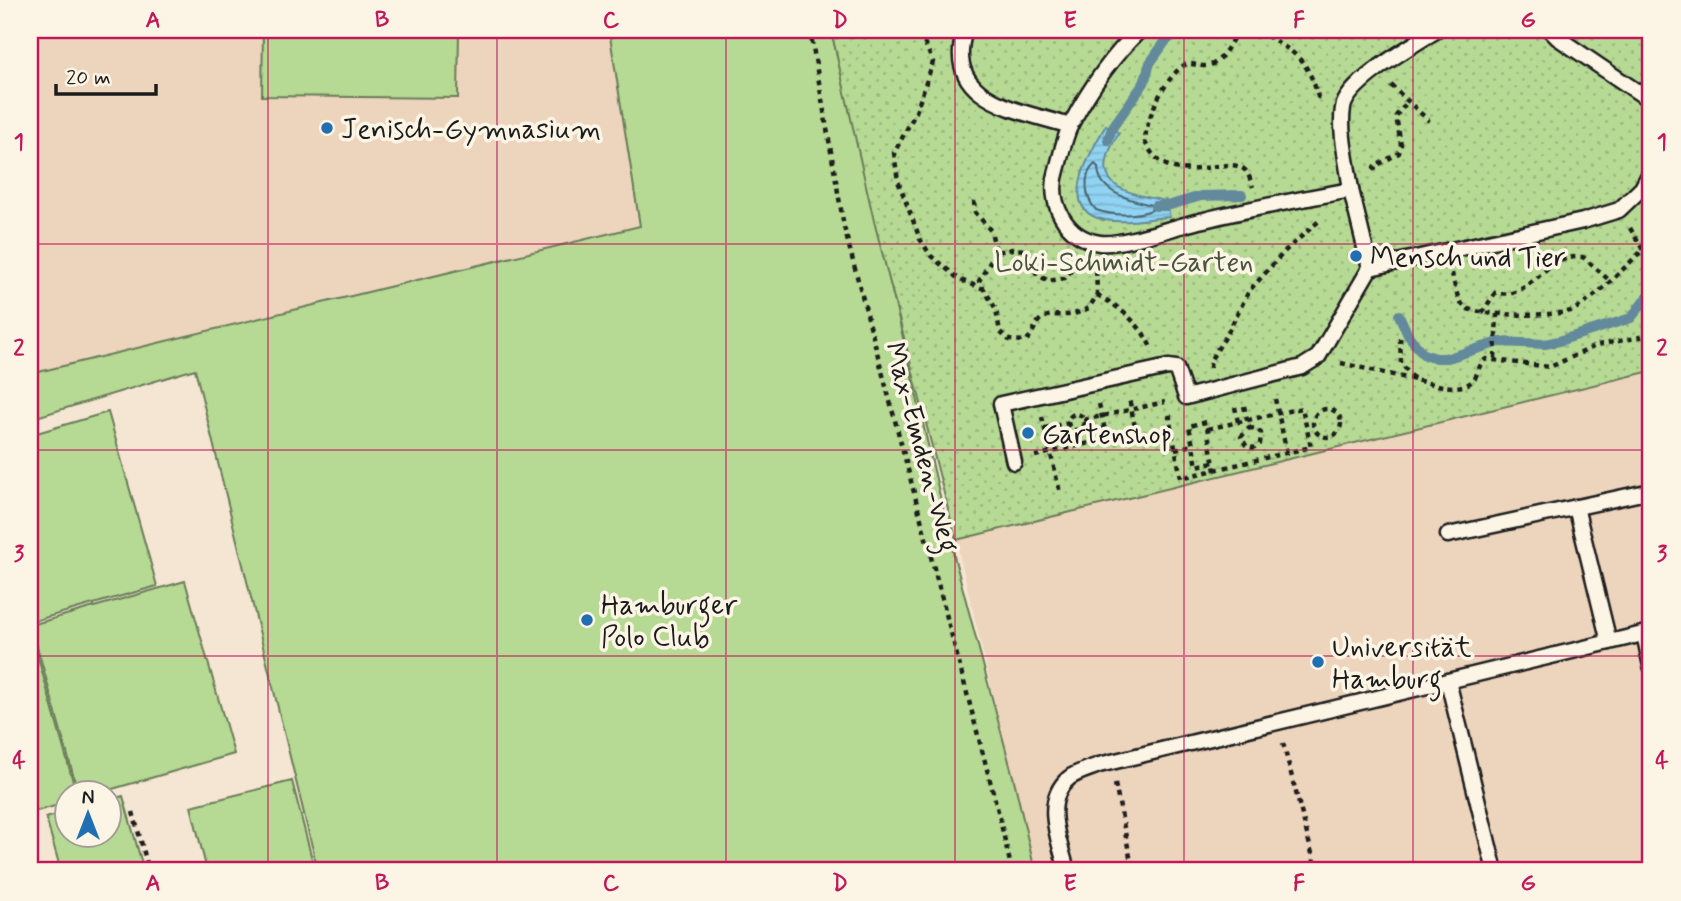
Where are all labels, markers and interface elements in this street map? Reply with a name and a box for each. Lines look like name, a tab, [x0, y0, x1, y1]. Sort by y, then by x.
text: A	[145, 6, 161, 36]
text: B	[375, 6, 390, 36]
text: C	[603, 6, 620, 36]
text: D	[832, 6, 848, 36]
text: E	[1063, 6, 1077, 36]
text: F	[1293, 6, 1305, 36]
text: G	[1520, 6, 1536, 36]
scale bar	[56, 52, 156, 96]
text: 20 m	[66, 64, 111, 92]
place label: Jenisch-Gymnasium	[341, 112, 601, 149]
marker: Jenisch-Gymnasium	[319, 120, 335, 136]
text: 1	[14, 128, 24, 158]
text: 1	[1657, 128, 1667, 158]
place label: Mensch und Tier	[1370, 240, 1566, 277]
park label: Loki-Schmidt-Garten	[995, 245, 1253, 282]
marker: Mensch und Tier	[1348, 248, 1364, 264]
text: 2	[13, 334, 25, 364]
text: 2	[1656, 334, 1668, 364]
street label: Max-Emden-Weg	[872, 338, 967, 558]
place label: Gartenshop	[1042, 417, 1172, 454]
marker: Gartenshop	[1020, 425, 1036, 441]
text: 3	[14, 540, 25, 570]
text: 3	[1657, 540, 1668, 570]
place label: Hamburger Polo Club	[601, 588, 738, 657]
marker: Hamburger Polo Club	[579, 612, 595, 628]
place label: Universität Hamburg	[1332, 630, 1472, 702]
marker: Universität Hamburg	[1310, 654, 1326, 670]
text: 4	[12, 746, 26, 776]
text: 4	[1655, 746, 1669, 776]
north arrow	[52, 778, 122, 848]
text: N	[82, 786, 94, 811]
text: A	[145, 869, 161, 899]
text: B	[375, 869, 390, 899]
text: C	[603, 869, 620, 899]
text: D	[832, 869, 848, 899]
text: E	[1063, 869, 1077, 899]
text: F	[1293, 869, 1305, 899]
text: G	[1520, 869, 1536, 899]

